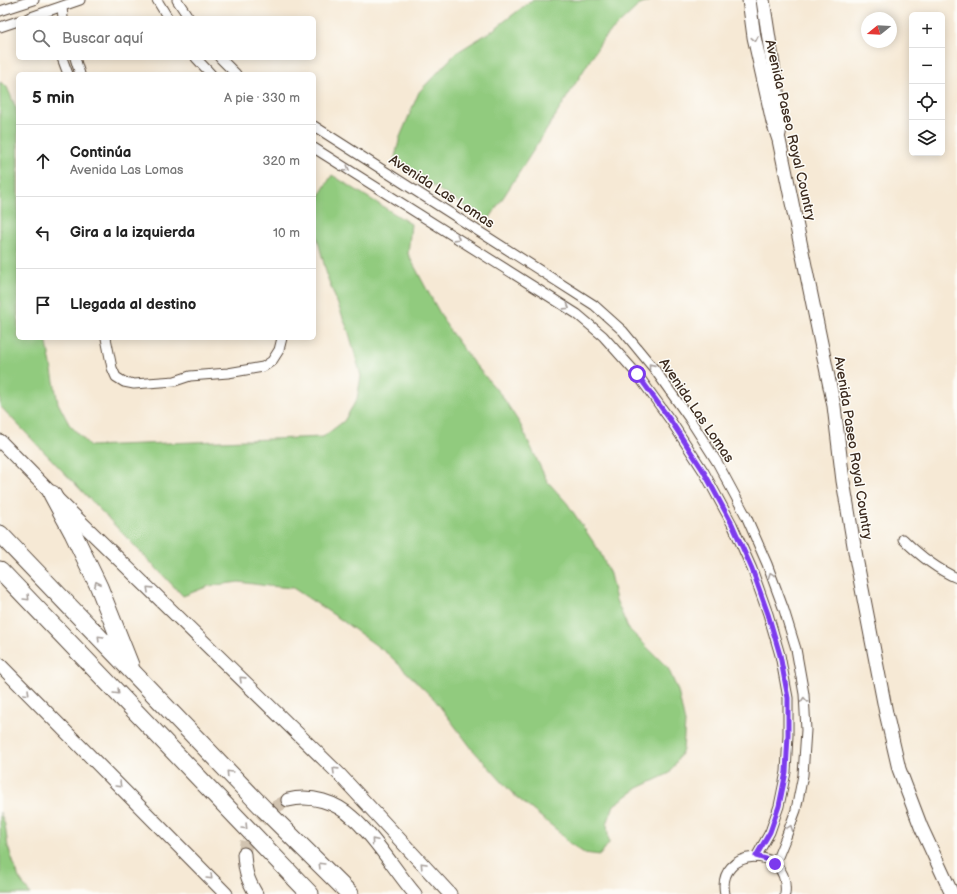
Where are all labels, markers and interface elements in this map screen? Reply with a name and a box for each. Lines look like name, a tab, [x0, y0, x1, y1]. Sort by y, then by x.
north arrow	[861, 12, 897, 48]
map controls	[909, 12, 945, 156]
button: +	[909, 12, 945, 48]
search box	[16, 16, 316, 60]
icon: search	[30, 27, 52, 49]
text: Buscar aquí	[62, 29, 143, 48]
one-way arrow	[750, 35, 758, 42]
street label: Avenida Paseo Royal Country	[761, 38, 820, 223]
button: −	[909, 48, 945, 84]
button: locate	[909, 84, 945, 120]
text: 5 min	[32, 88, 75, 108]
text: A pie · 330 m	[224, 90, 300, 106]
button: layers	[909, 120, 945, 156]
text: Continúa	[70, 143, 131, 162]
icon: ahead	[32, 150, 54, 172]
street label: Avenida Las Lomas	[386, 151, 498, 232]
text: 320 m	[262, 153, 300, 169]
text: Avenida Las Lomas	[70, 162, 184, 178]
one-way arrow	[343, 165, 350, 172]
icon: left	[32, 222, 54, 244]
text: Gira a la izquierda	[70, 223, 195, 242]
text: 10 m	[273, 225, 300, 241]
one-way arrow	[453, 234, 460, 241]
icon: arrive	[32, 294, 54, 316]
text: Llegada al destino	[70, 295, 196, 314]
one-way arrow	[563, 303, 570, 310]
street label: Avenida Las Lomas	[655, 355, 738, 466]
street label: Avenida Paseo Royal Country	[831, 355, 877, 542]
one-way arrow	[649, 363, 656, 370]
route start	[628, 365, 646, 383]
one-way arrow	[768, 571, 776, 578]
one-way arrow	[94, 581, 102, 589]
one-way arrow	[146, 586, 154, 593]
one-way arrow	[22, 593, 30, 601]
one-way arrow	[97, 635, 105, 643]
one-way arrow	[239, 676, 247, 684]
one-way arrow	[112, 687, 120, 695]
one-way arrow	[22, 688, 30, 696]
one-way arrow	[800, 697, 809, 703]
one-way arrow	[332, 767, 340, 775]
one-way arrow	[226, 770, 234, 778]
one-way arrow	[114, 780, 122, 788]
one-way arrow	[241, 822, 248, 830]
one-way arrow	[785, 825, 793, 832]
one-way arrow	[372, 838, 379, 846]
route end	[766, 855, 784, 873]
one-way arrow	[318, 862, 326, 870]
one-way arrow	[421, 862, 428, 870]
one-way arrow	[205, 873, 213, 880]

